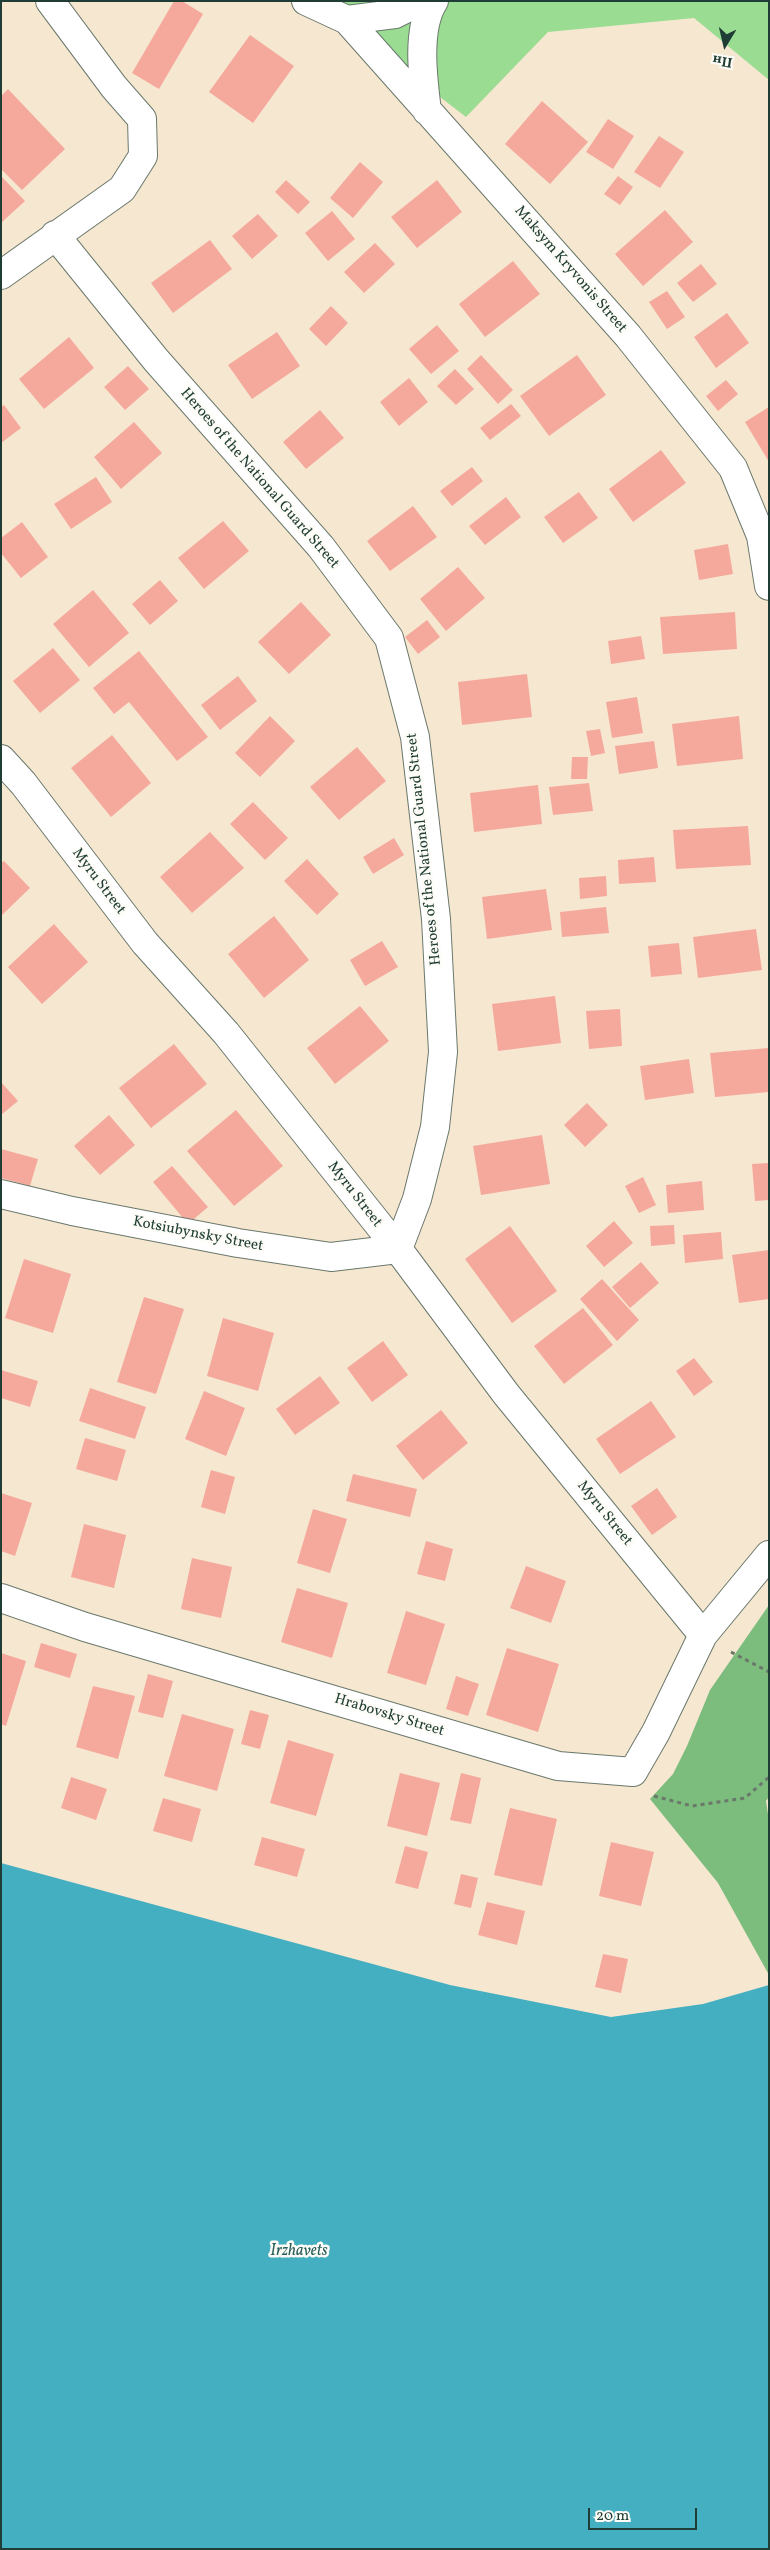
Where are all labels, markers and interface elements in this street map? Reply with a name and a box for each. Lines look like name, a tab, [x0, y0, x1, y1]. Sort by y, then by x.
north arrow	[700, 20, 750, 70]
text: Пн	[711, 49, 734, 71]
street label: Maksym Kryvonis Street	[510, 203, 630, 337]
street label: Heroes of the National Guard Street	[176, 385, 342, 573]
street label: Heroes of the National Guard Street	[404, 732, 446, 966]
street label: Myru Street	[67, 845, 129, 919]
street label: Myru Street	[323, 1159, 385, 1231]
street label: Kotsiubynsky Street	[131, 1214, 265, 1256]
street label: Myru Street	[572, 1478, 636, 1550]
street label: Hrabovsky Street	[332, 1691, 446, 1741]
water label: Irzhavets	[270, 2242, 328, 2262]
scale bar	[590, 2498, 699, 2530]
text: 20 m	[596, 2506, 629, 2527]

